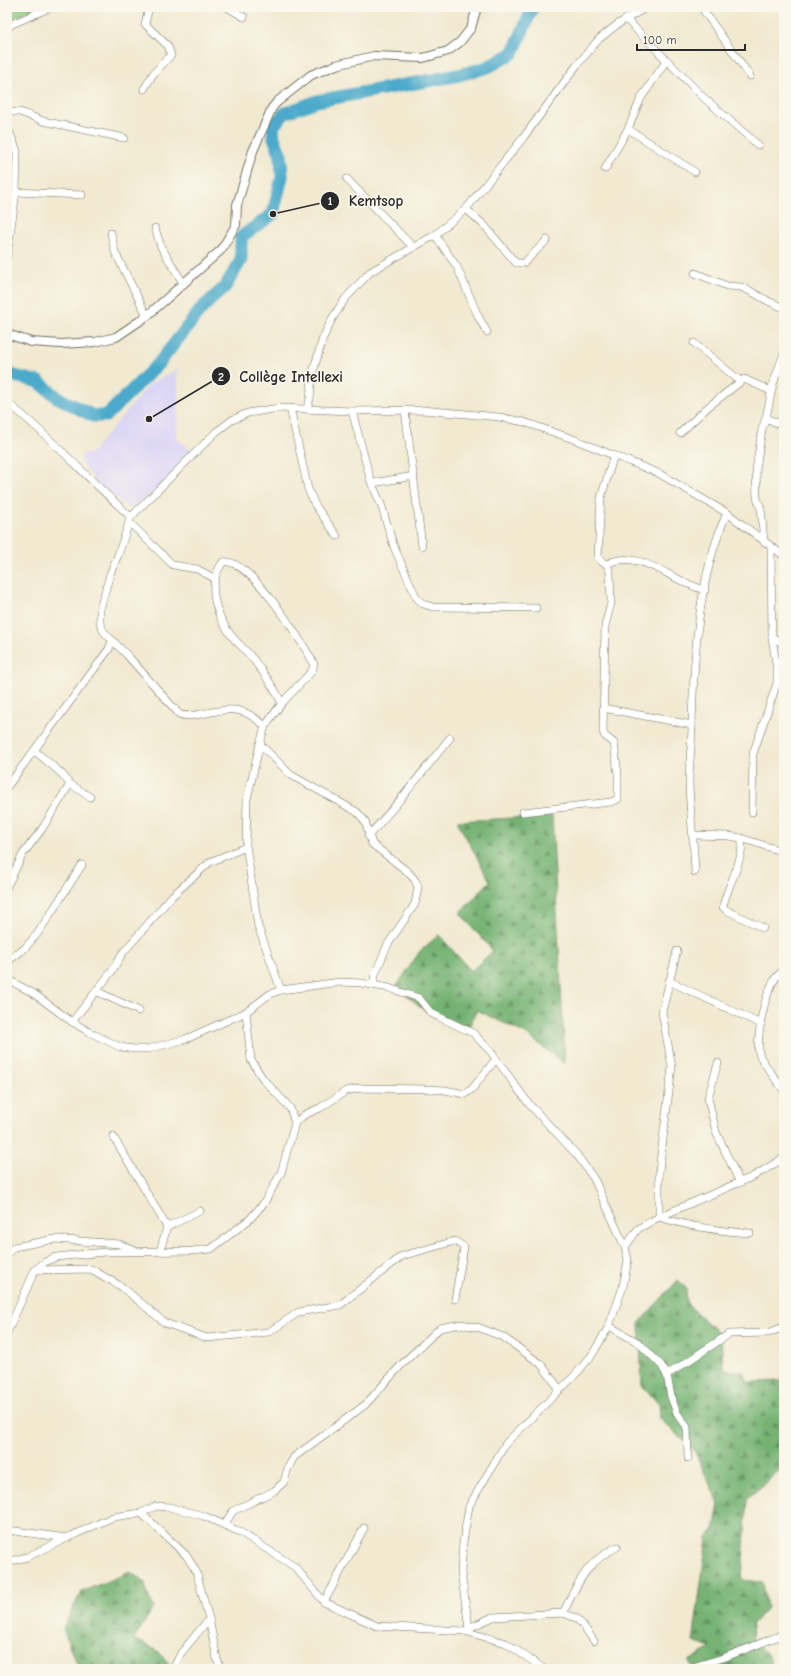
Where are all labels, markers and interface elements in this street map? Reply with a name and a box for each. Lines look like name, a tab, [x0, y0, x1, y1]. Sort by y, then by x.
scale bar	[637, 26, 745, 52]
text: 100 m	[643, 33, 676, 47]
callout: Kemtsop	[320, 188, 411, 215]
text: Kemtsop	[349, 192, 403, 210]
text: 1	[328, 194, 333, 208]
callout: Collège Intellexi	[211, 363, 351, 390]
text: Collège Intellexi	[239, 368, 343, 386]
text: 2	[218, 370, 224, 384]

